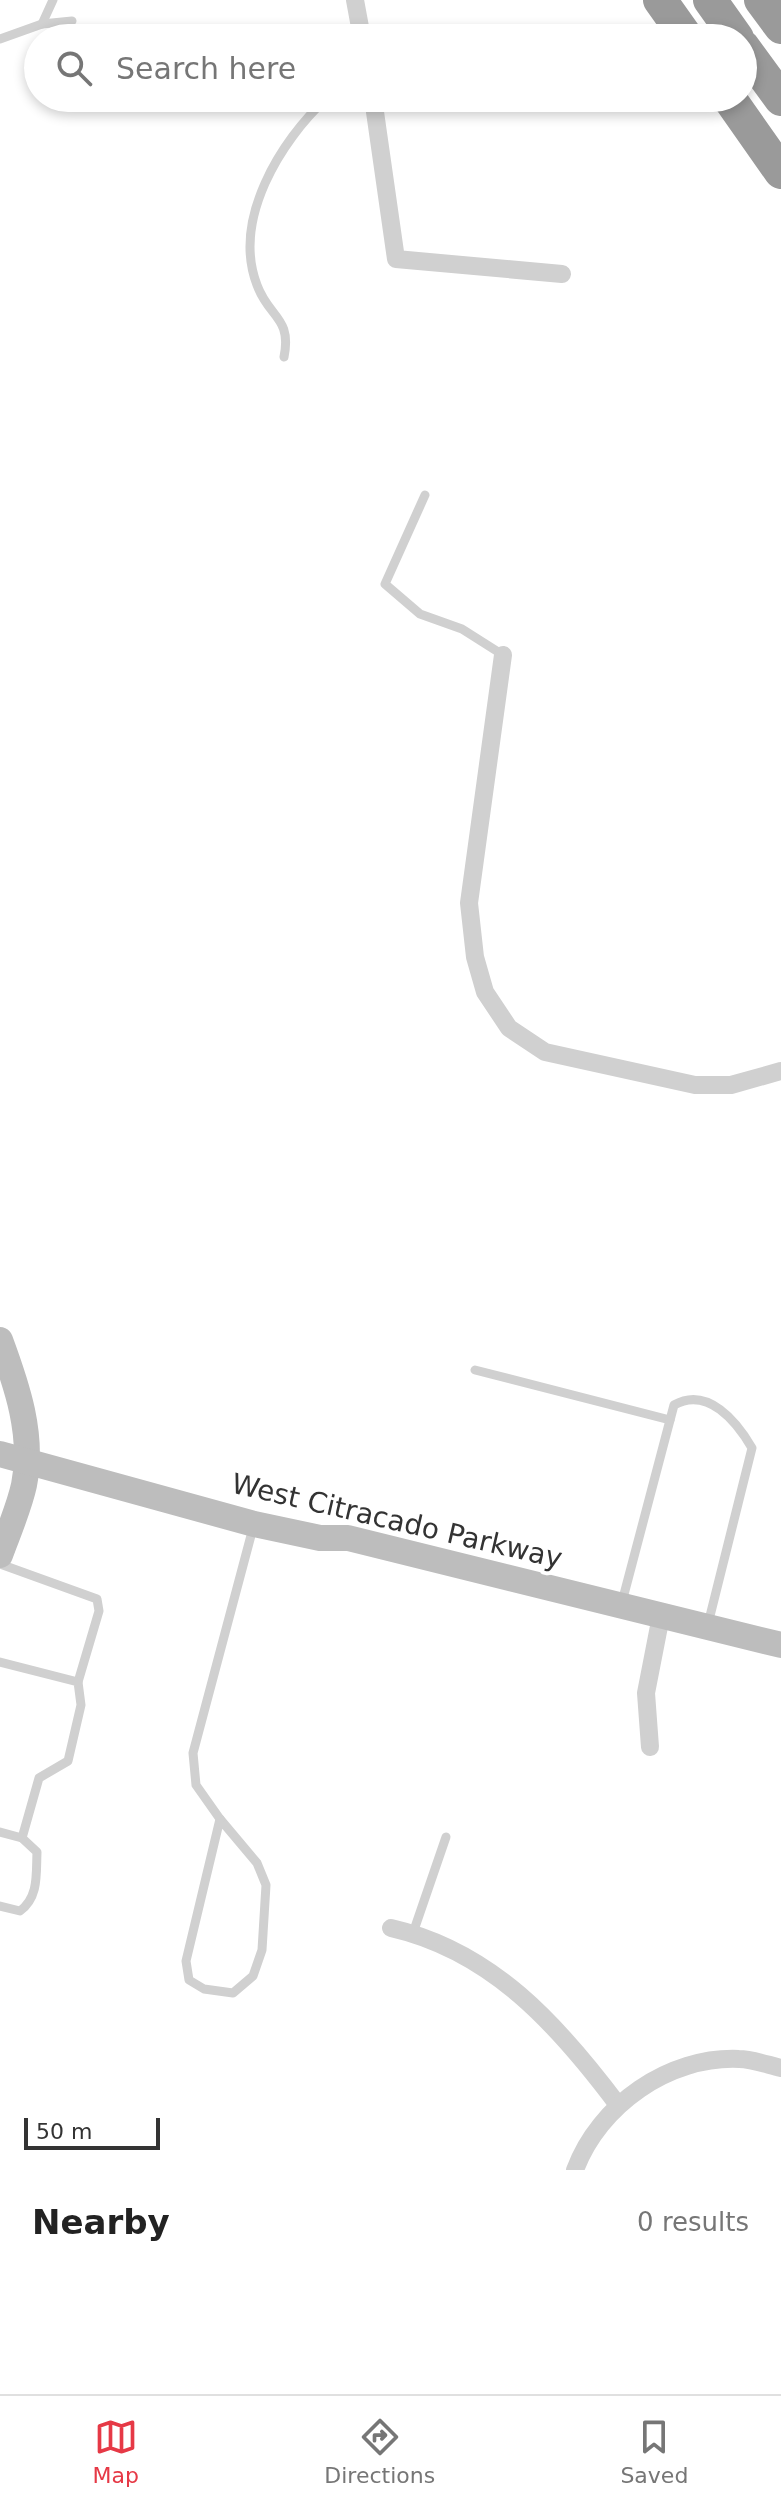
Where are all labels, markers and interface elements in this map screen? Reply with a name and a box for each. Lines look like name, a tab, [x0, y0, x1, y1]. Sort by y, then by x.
search box	[24, 24, 757, 112]
icon: search	[52, 46, 96, 90]
text: Search here	[116, 51, 296, 86]
street label: West Citracado Parkway	[229, 1467, 565, 1575]
scale bar	[24, 2114, 160, 2150]
text: 50 m	[36, 2119, 92, 2144]
text: Nearby	[32, 2202, 170, 2242]
text: 0 results	[637, 2207, 749, 2237]
tab: Map	[93, 2415, 139, 2488]
tab: Directions	[324, 2415, 435, 2488]
tab: Saved	[620, 2415, 688, 2488]

